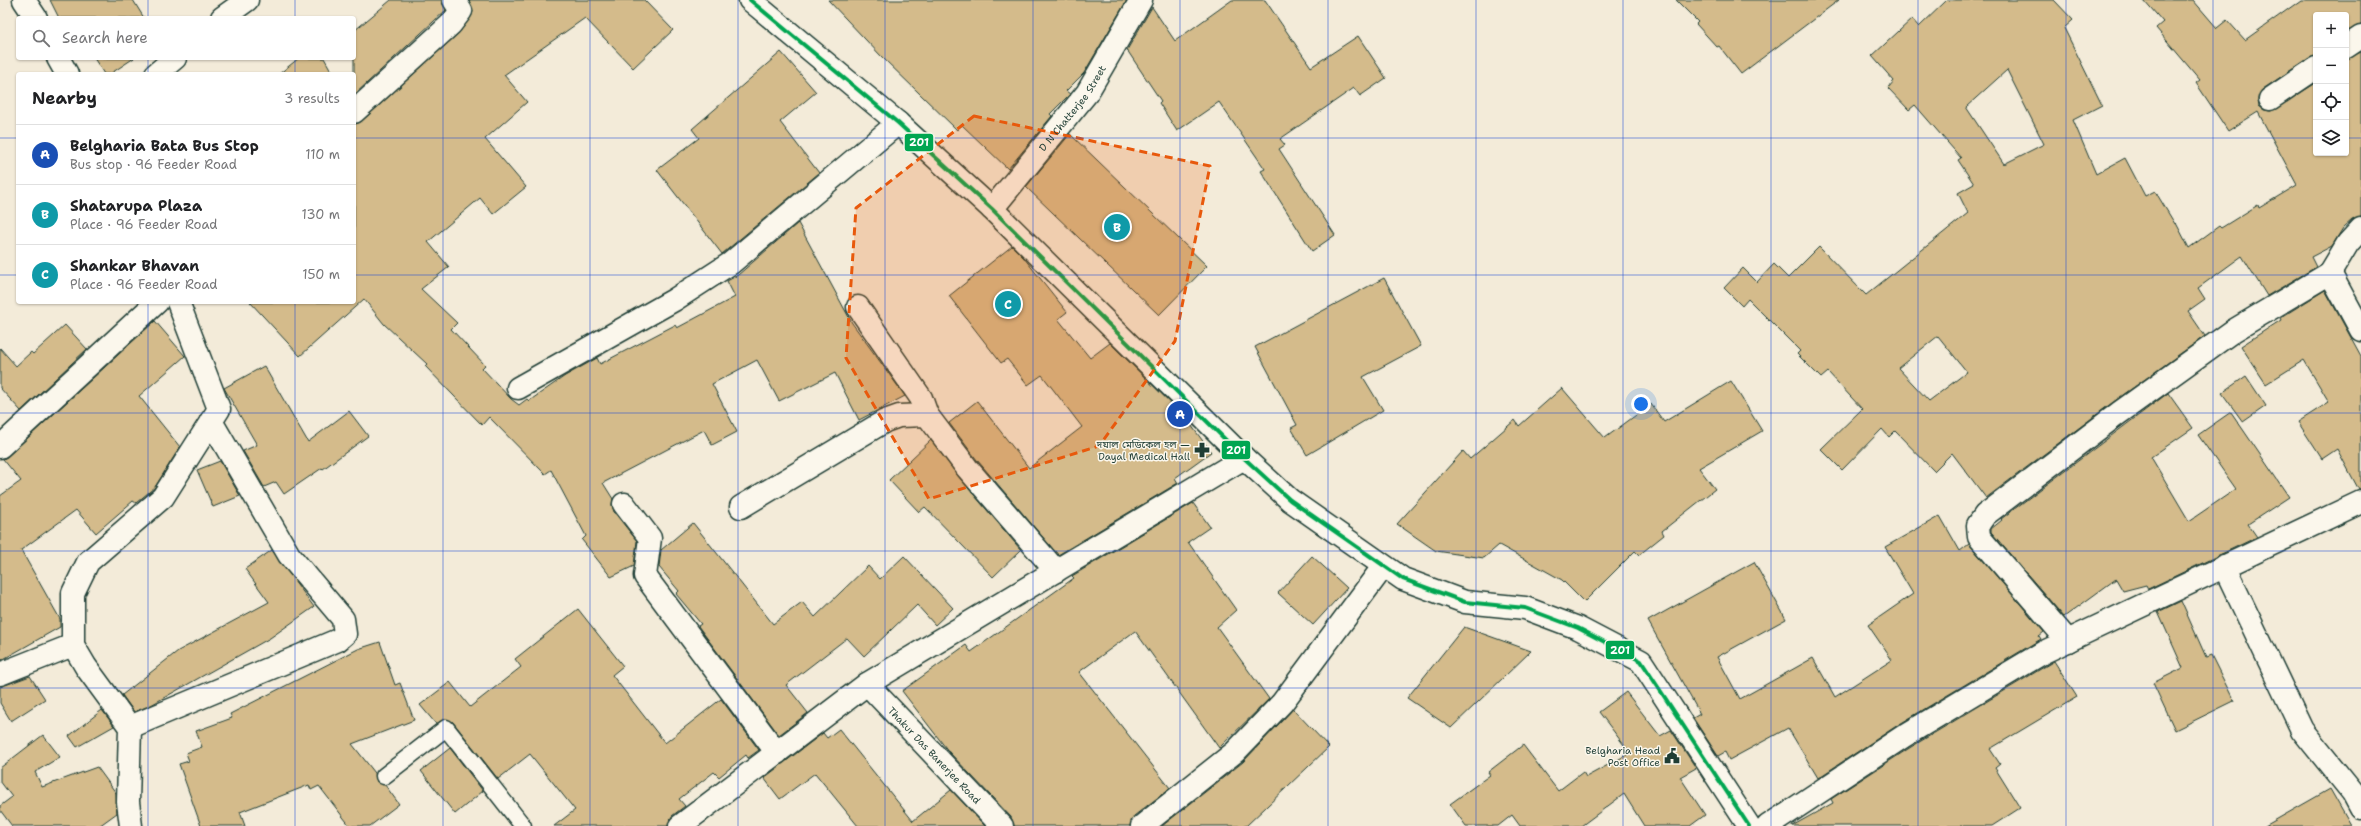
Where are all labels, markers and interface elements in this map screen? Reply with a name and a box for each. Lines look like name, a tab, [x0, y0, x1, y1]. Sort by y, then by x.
map controls	[2313, 12, 2349, 156]
button: +	[2313, 12, 2349, 48]
search box	[16, 16, 356, 60]
icon: search	[30, 27, 52, 49]
text: Search here	[62, 28, 148, 48]
button: −	[2313, 48, 2349, 84]
street label: D N Chatterjee Street	[1036, 63, 1108, 154]
button: locate	[2313, 84, 2349, 120]
text: Nearby	[32, 87, 97, 109]
text: 3 results	[284, 90, 340, 107]
button: layers	[2313, 120, 2349, 156]
line badge: 201	[904, 133, 934, 152]
text: 201	[909, 135, 929, 150]
text: Belgharia Bata Bus Stop	[70, 136, 259, 156]
text: A	[40, 146, 50, 163]
text: 110 m	[305, 146, 340, 163]
text: Bus stop · 96 Feeder Road	[70, 156, 237, 173]
text: Shatarupa Plaza	[70, 196, 202, 216]
text: B	[41, 206, 49, 223]
text: 130 m	[302, 206, 340, 223]
pin: B	[1104, 212, 1130, 242]
text: Place · 96 Feeder Road	[70, 216, 218, 233]
text: Shankar Bhavan	[70, 256, 199, 276]
text: C	[41, 266, 49, 283]
text: 150 m	[302, 266, 340, 283]
text: Place · 96 Feeder Road	[70, 276, 218, 293]
pin: C	[995, 289, 1021, 319]
your location	[1631, 394, 1651, 414]
pin: A	[1167, 399, 1193, 429]
place label: দয়াল মেডিকেল হল — Dayal Medical Hall	[1096, 438, 1190, 463]
line badge: 201	[1221, 440, 1251, 460]
pharmacy icon: দয়াল মেডিকেল হল — Dayal Medical Hall	[1193, 441, 1211, 459]
text: 201	[1226, 443, 1246, 458]
line badge: 201	[1605, 640, 1635, 660]
text: 201	[1610, 643, 1630, 658]
street label: Thakur Das Banerjee Road	[885, 704, 984, 807]
place label: Belgharia Head Post Office	[1586, 744, 1661, 769]
public building icon: Belgharia Head Post Office	[1663, 747, 1681, 765]

